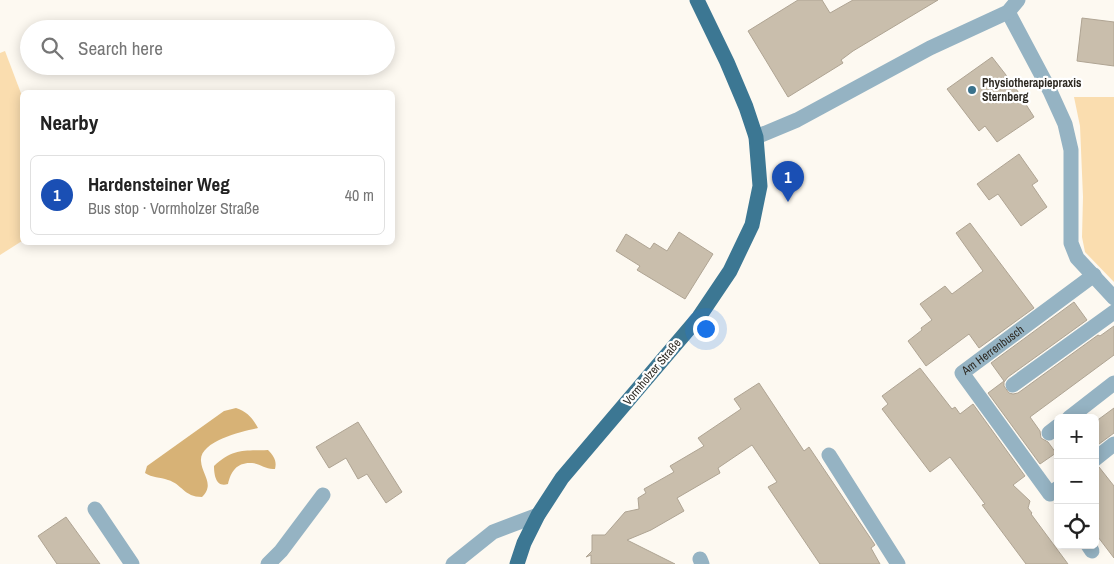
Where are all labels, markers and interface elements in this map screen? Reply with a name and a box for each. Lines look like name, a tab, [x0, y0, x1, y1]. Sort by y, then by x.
search box	[20, 20, 395, 75]
icon: search	[38, 34, 66, 62]
text: Search here	[78, 35, 163, 61]
place label: Physiotherapiepraxis Sternberg	[982, 75, 1082, 105]
marker: Physiotherapiepraxis Sternberg	[966, 84, 978, 96]
text: Nearby	[40, 108, 98, 137]
pin: 1	[772, 161, 804, 202]
text: Hardensteiner Weg	[88, 171, 230, 197]
text: 1	[53, 184, 61, 206]
text: 40 m	[345, 184, 374, 206]
text: Bus stop · Vormholzer Straße	[88, 197, 259, 219]
your location	[693, 316, 719, 342]
street label: Am Herrenbusch	[958, 322, 1027, 379]
street label: Vormholzer Straße	[620, 335, 684, 409]
map controls	[1054, 414, 1099, 549]
button: +	[1054, 414, 1099, 459]
button: −	[1054, 459, 1099, 504]
button: locate	[1054, 504, 1099, 549]

